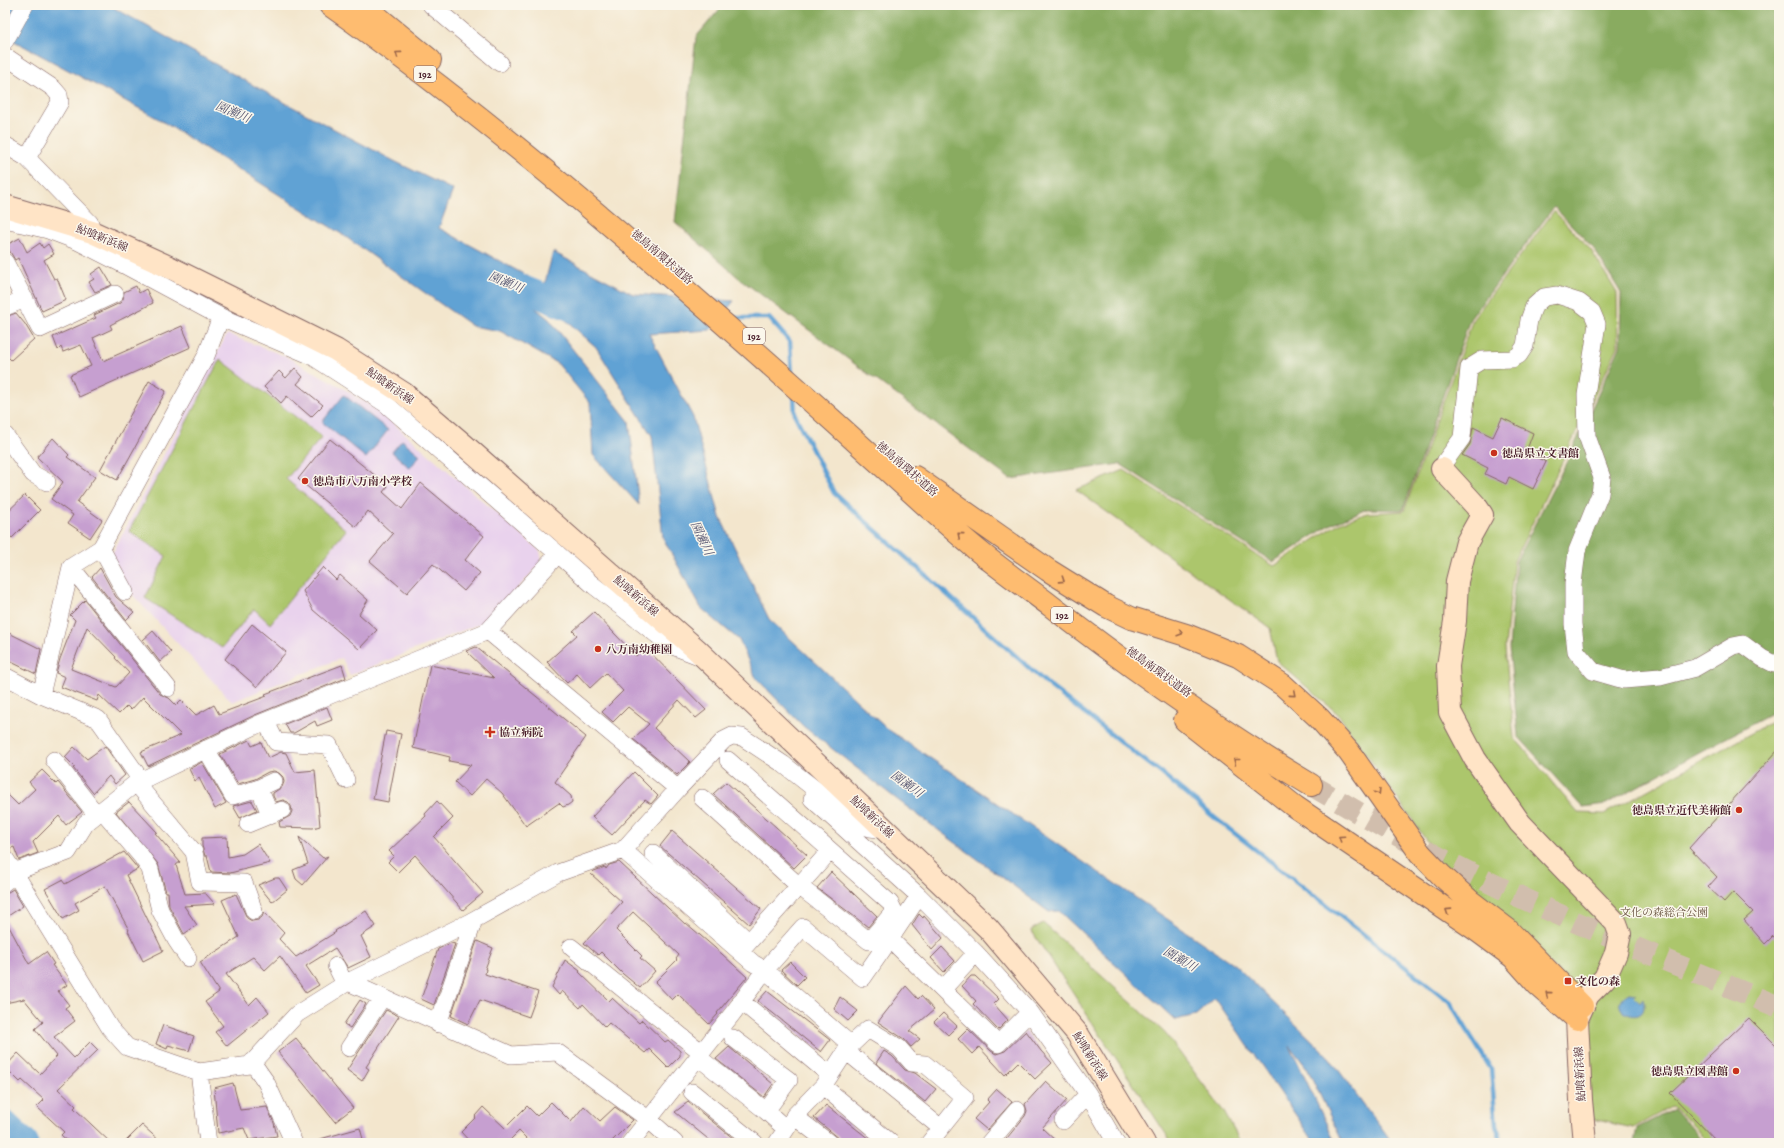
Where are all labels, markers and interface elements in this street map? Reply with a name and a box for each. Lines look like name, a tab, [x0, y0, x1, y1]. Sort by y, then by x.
one-way arrow	[396, 52, 403, 59]
road number: 192	[414, 66, 436, 82]
water label: 園瀬川	[213, 98, 255, 127]
street label: 鮎喰新浜線	[74, 221, 130, 255]
street label: 徳島南環状道路	[628, 226, 696, 288]
water label: 園瀬川	[486, 268, 528, 297]
road number: 192	[743, 328, 765, 344]
street label: 鮎喰新浜線	[363, 364, 417, 408]
street label: 徳島南環状道路	[873, 438, 941, 500]
place label: 徳島県立文書館	[1502, 446, 1579, 461]
marker: 徳島県立文書館	[1489, 448, 1499, 458]
place label: 徳島市八万南小学校	[313, 474, 412, 489]
marker: 徳島市八万南小学校	[300, 476, 310, 486]
water label: 園瀬川	[687, 518, 718, 560]
one-way arrow	[958, 533, 965, 540]
street label: 鮎喰新浜線	[610, 572, 662, 620]
one-way arrow	[1058, 575, 1065, 582]
road number: 192	[1051, 607, 1073, 623]
one-way arrow	[1176, 628, 1183, 637]
place label: 八万南幼稚園	[606, 642, 672, 657]
street label: 徳島南環状道路	[1123, 643, 1195, 701]
marker: 八万南幼稚園	[593, 644, 603, 654]
one-way arrow	[1289, 689, 1296, 696]
place label: 協立病院	[499, 725, 543, 740]
marker: 協立病院	[484, 726, 496, 738]
one-way arrow	[1234, 759, 1241, 766]
water label: 園瀬川	[888, 767, 928, 802]
one-way arrow	[1373, 788, 1380, 795]
street label: 鮎喰新浜線	[847, 793, 897, 841]
place label: 徳島県立近代美術館	[1632, 803, 1731, 818]
marker: 徳島県立近代美術館	[1734, 805, 1744, 815]
one-way arrow	[1338, 835, 1345, 843]
park label: 文化の森総合公園	[1620, 905, 1708, 920]
one-way arrow	[1446, 909, 1453, 916]
water label: 園瀬川	[1160, 943, 1201, 976]
place label: 文化の森	[1576, 974, 1620, 989]
marker: 文化の森	[1563, 976, 1573, 986]
one-way arrow	[1545, 991, 1553, 998]
street label: 鮎喰新浜線	[1069, 1029, 1111, 1083]
street label: 鮎喰新浜線	[1571, 1046, 1589, 1102]
place label: 徳島県立図書館	[1651, 1064, 1728, 1079]
marker: 徳島県立図書館	[1731, 1066, 1741, 1076]

